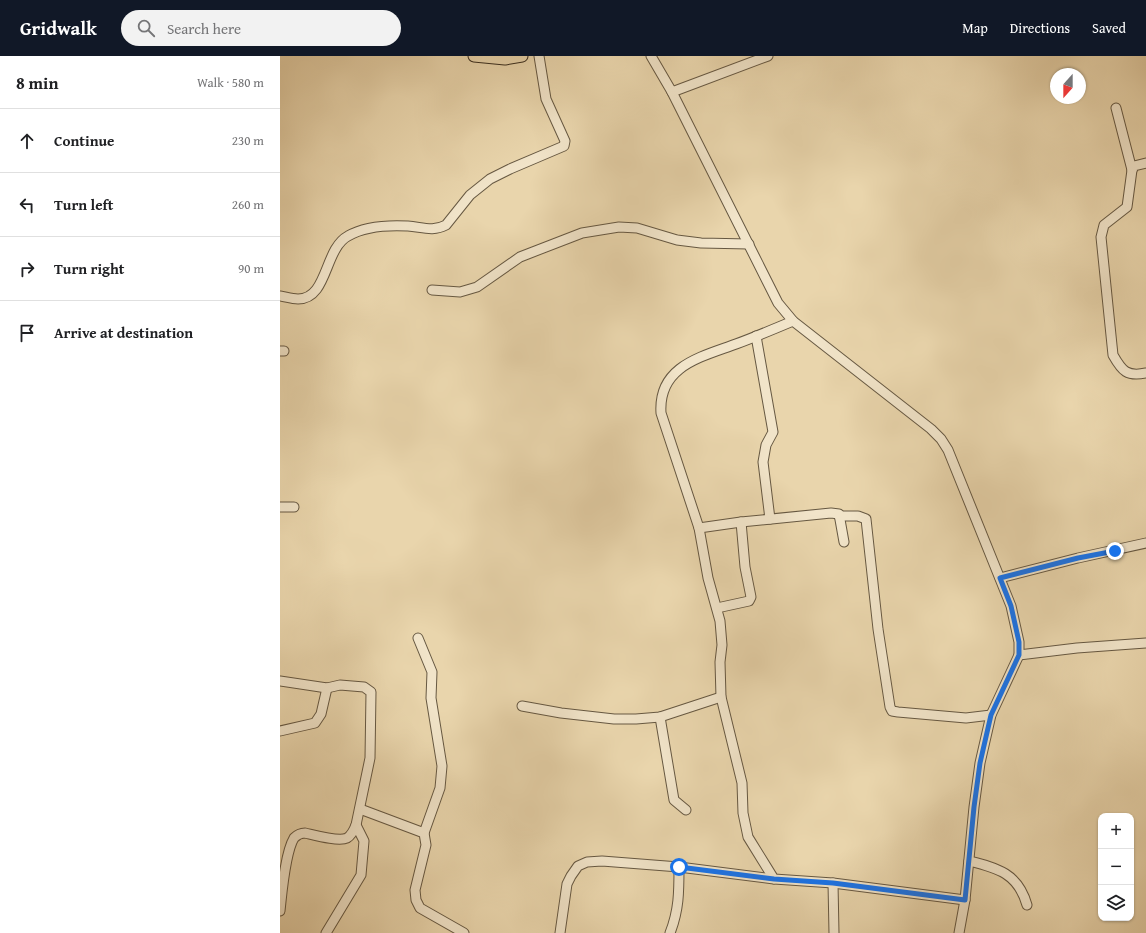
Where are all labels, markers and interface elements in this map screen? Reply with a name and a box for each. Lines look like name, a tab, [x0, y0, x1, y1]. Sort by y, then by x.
search box	[121, 10, 401, 46]
text: Gridwalk	[20, 14, 97, 42]
icon: search	[135, 17, 157, 39]
text: Search here	[167, 18, 241, 39]
text: Map	[962, 18, 988, 38]
text: Directions	[1010, 18, 1070, 38]
text: Saved	[1092, 18, 1126, 38]
north arrow	[1050, 68, 1086, 104]
text: 8 min	[16, 70, 58, 95]
text: Walk · 580 m	[197, 73, 264, 92]
icon: ahead	[16, 130, 38, 152]
text: Continue	[54, 130, 115, 151]
text: 230 m	[232, 131, 264, 150]
icon: left	[16, 194, 38, 216]
text: Turn left	[54, 194, 113, 215]
text: 260 m	[232, 195, 264, 214]
icon: right	[16, 258, 38, 280]
text: Turn right	[54, 258, 125, 279]
text: 90 m	[238, 259, 264, 278]
icon: arrive	[16, 322, 38, 344]
text: Arrive at destination	[54, 322, 193, 343]
route end	[1106, 542, 1124, 560]
map controls	[1098, 813, 1134, 921]
button: +	[1098, 813, 1134, 849]
button: −	[1098, 849, 1134, 885]
route start	[670, 858, 688, 876]
button: layers	[1098, 885, 1134, 921]

